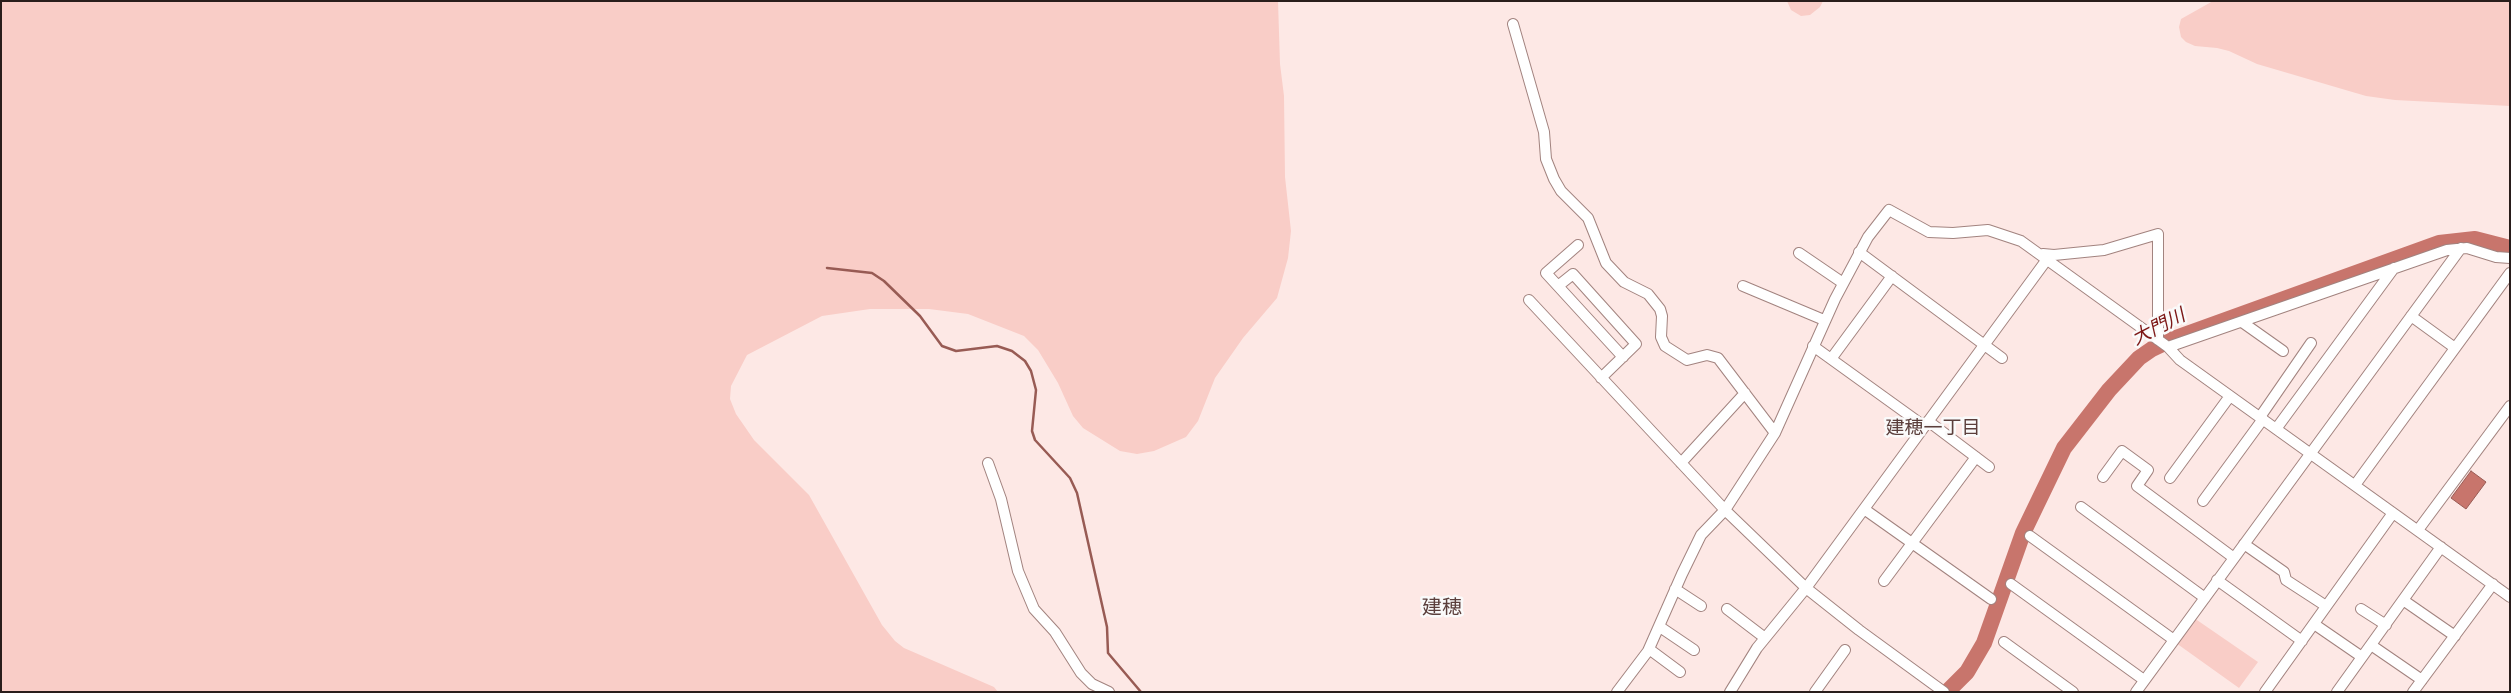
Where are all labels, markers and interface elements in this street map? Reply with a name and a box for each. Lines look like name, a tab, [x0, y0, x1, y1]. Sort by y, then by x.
water label: 大門川	[2128, 305, 2190, 351]
district label: 建穂一丁目	[1886, 418, 1980, 440]
district label: 建穂	[1422, 597, 1462, 621]

